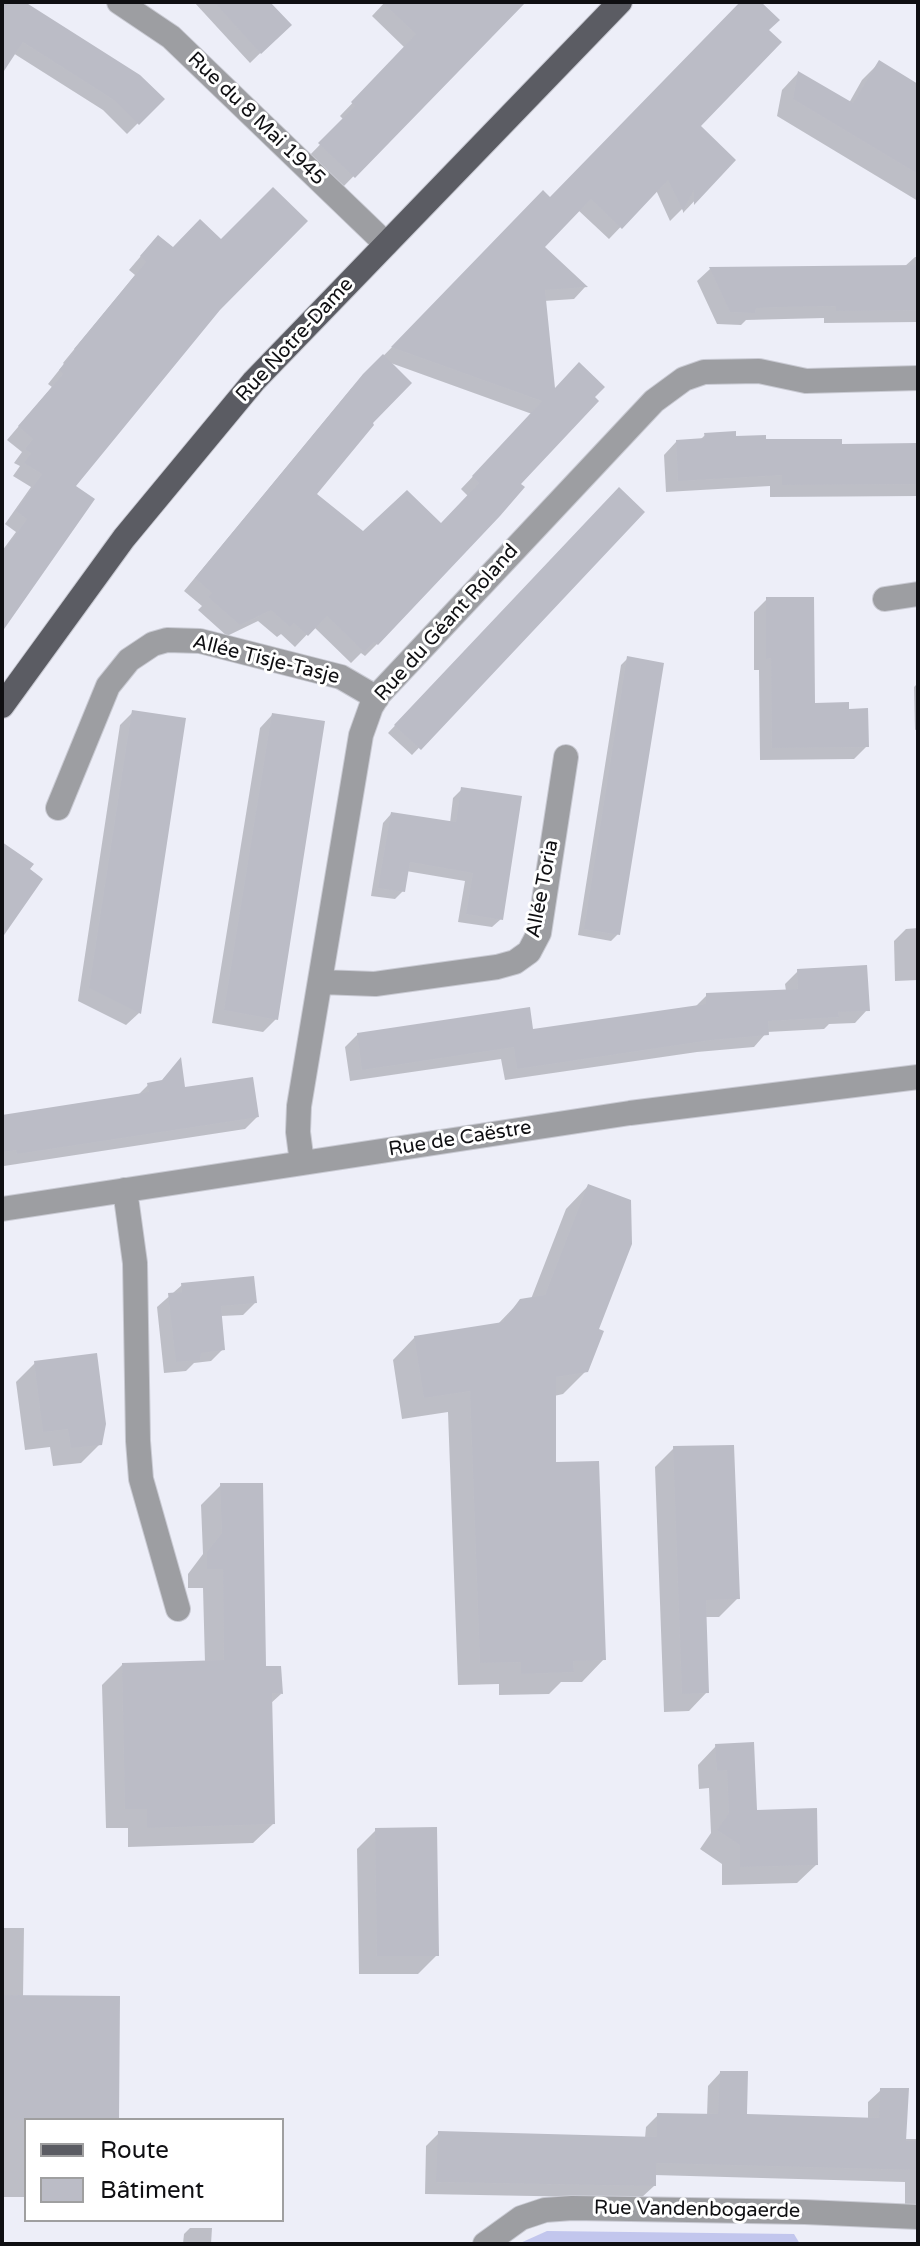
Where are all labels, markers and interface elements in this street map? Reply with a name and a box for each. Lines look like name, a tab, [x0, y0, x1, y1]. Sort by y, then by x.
street label: Rue du 8 Mai 1945	[182, 47, 330, 191]
street label: Rue Notre-Dame	[231, 273, 359, 407]
street label: Rue du Géant Roland	[370, 540, 524, 706]
street label: Allée Tisje-Tasje	[190, 630, 342, 690]
street label: Allée Toria	[522, 838, 564, 940]
street label: Rue de Caëstre	[387, 1116, 533, 1162]
legend	[24, 2118, 284, 2222]
text: Route	[100, 2136, 169, 2165]
text: Bâtiment	[100, 2176, 204, 2205]
street label: Rue Vandenbogaerde	[594, 2196, 800, 2224]

